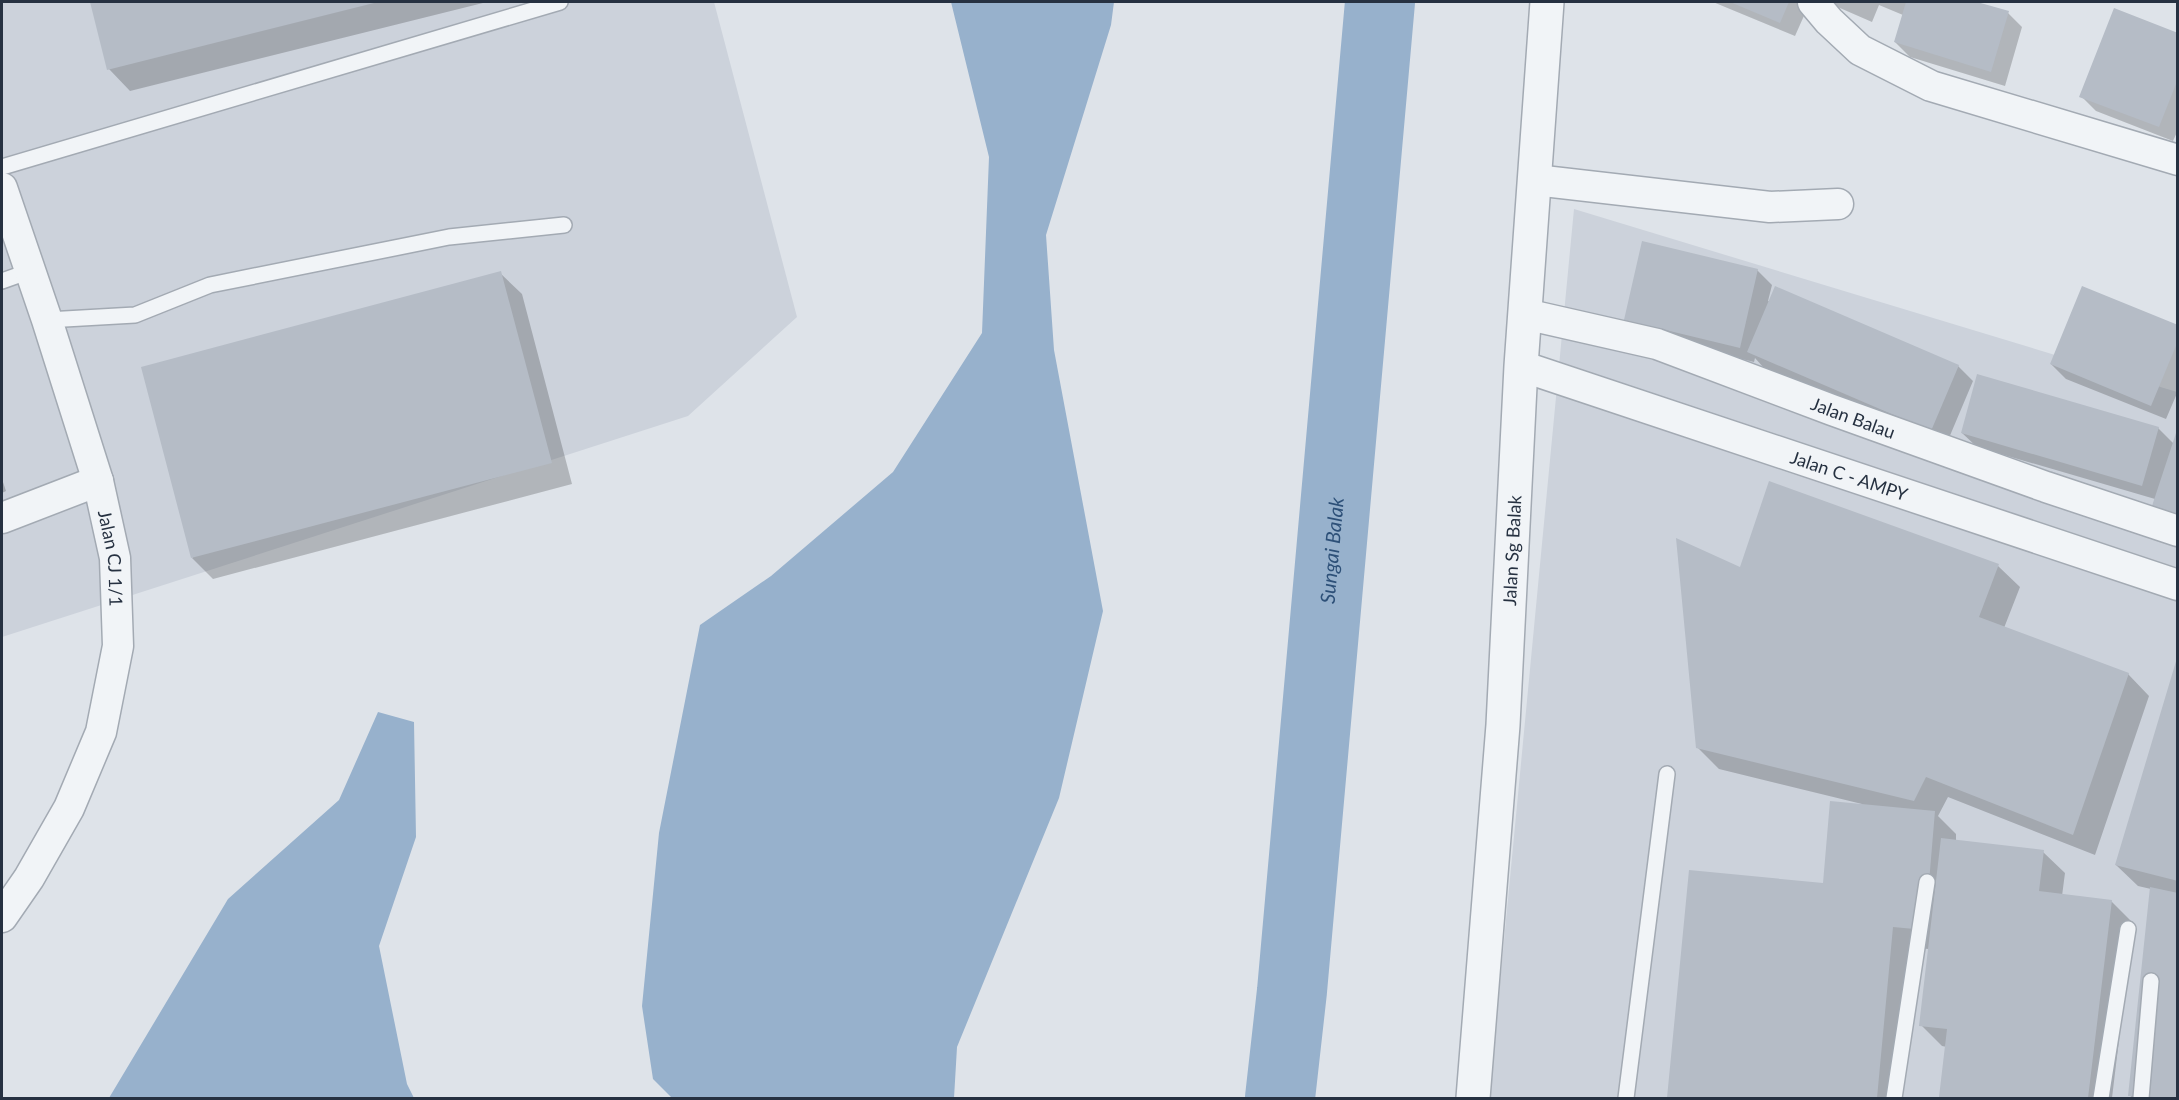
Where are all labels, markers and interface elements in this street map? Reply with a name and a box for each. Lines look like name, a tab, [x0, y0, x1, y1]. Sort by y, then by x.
street label: Jalan Balau	[1808, 392, 1898, 443]
street label: Jalan C - AMPY	[1788, 446, 1911, 505]
street label: Jalan Sg Balak	[1498, 494, 1526, 606]
water label: Sungai Balak	[1315, 496, 1348, 604]
street label: Jalan CJ 1/1	[94, 508, 128, 607]

